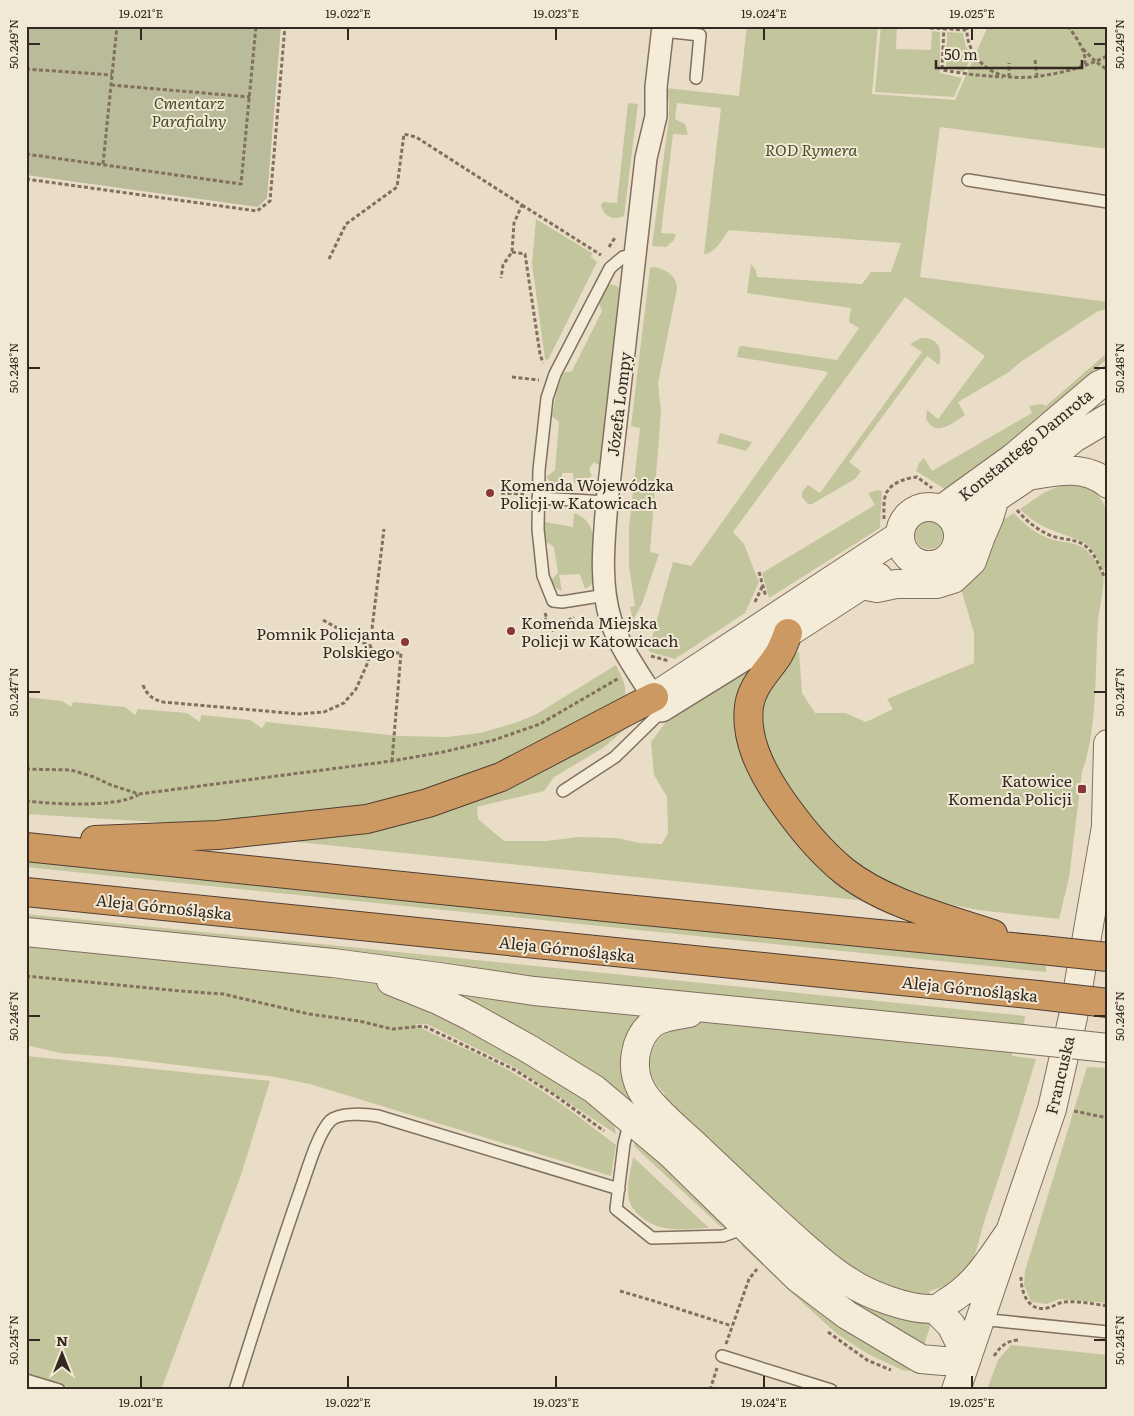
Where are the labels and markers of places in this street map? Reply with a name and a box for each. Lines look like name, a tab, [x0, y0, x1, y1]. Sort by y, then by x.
place label: Komenda Wojewódzka Policji w Katowicach	[500, 472, 674, 514]
marker: Komenda Wojewódzka Policji w Katowicach	[484, 487, 496, 499]
place label: Komenda Miejska Policji w Katowicach	[521, 610, 679, 652]
place label: Pomnik Policjanta Polskiego	[256, 621, 395, 663]
marker: Komenda Miejska Policji w Katowicach	[505, 625, 517, 637]
marker: Pomnik Policjanta Polskiego	[399, 636, 411, 648]
place label: Katowice Komenda Policji	[948, 768, 1072, 810]
marker: Katowice Komenda Policji	[1076, 783, 1088, 795]

